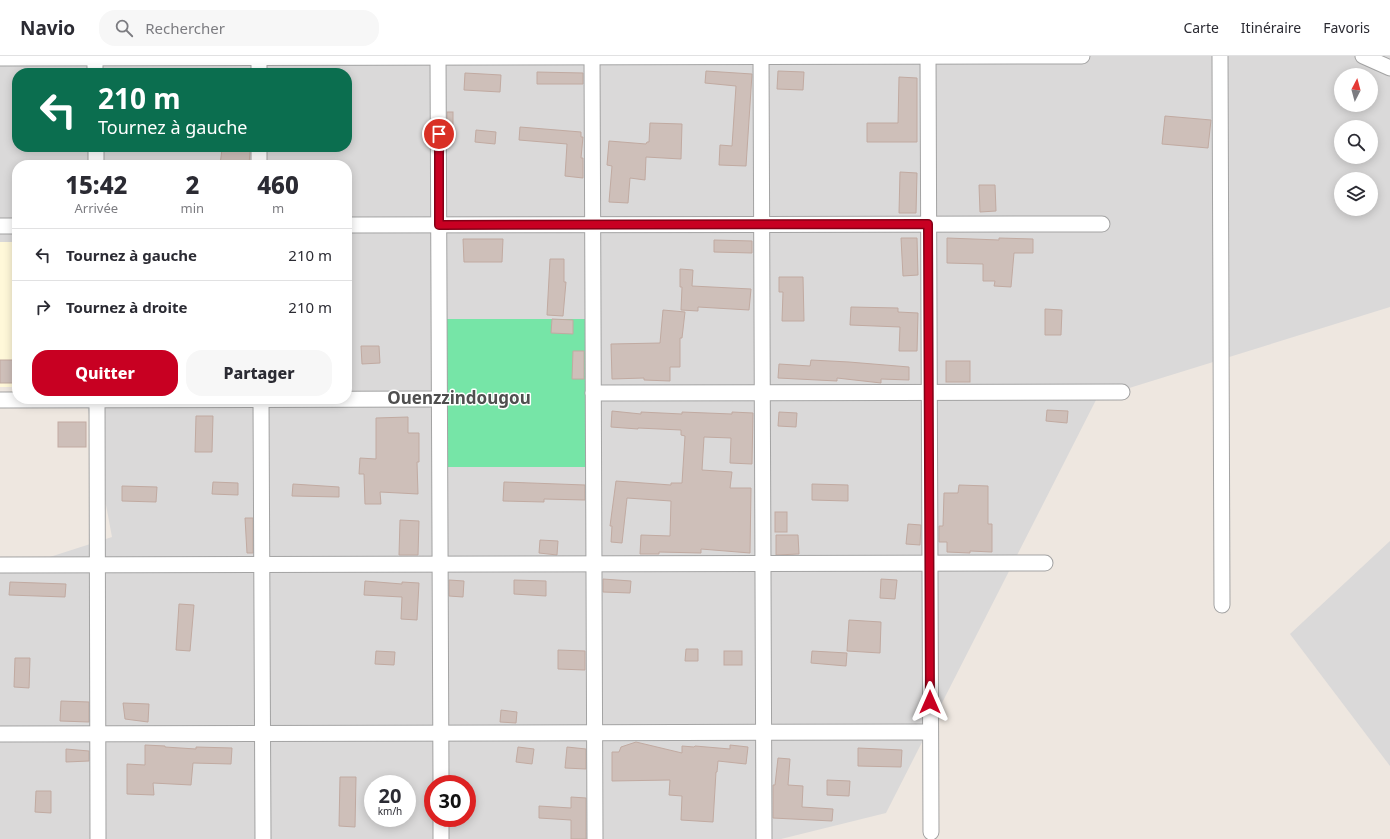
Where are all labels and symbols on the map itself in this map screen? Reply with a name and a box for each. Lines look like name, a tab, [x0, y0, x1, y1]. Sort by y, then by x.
north arrow	[1334, 68, 1378, 112]
pin	[422, 117, 456, 151]
district label: Ouenzzindougou	[387, 386, 531, 409]
position arrow	[909, 681, 951, 723]
speed limit sign: 30	[424, 775, 476, 827]

